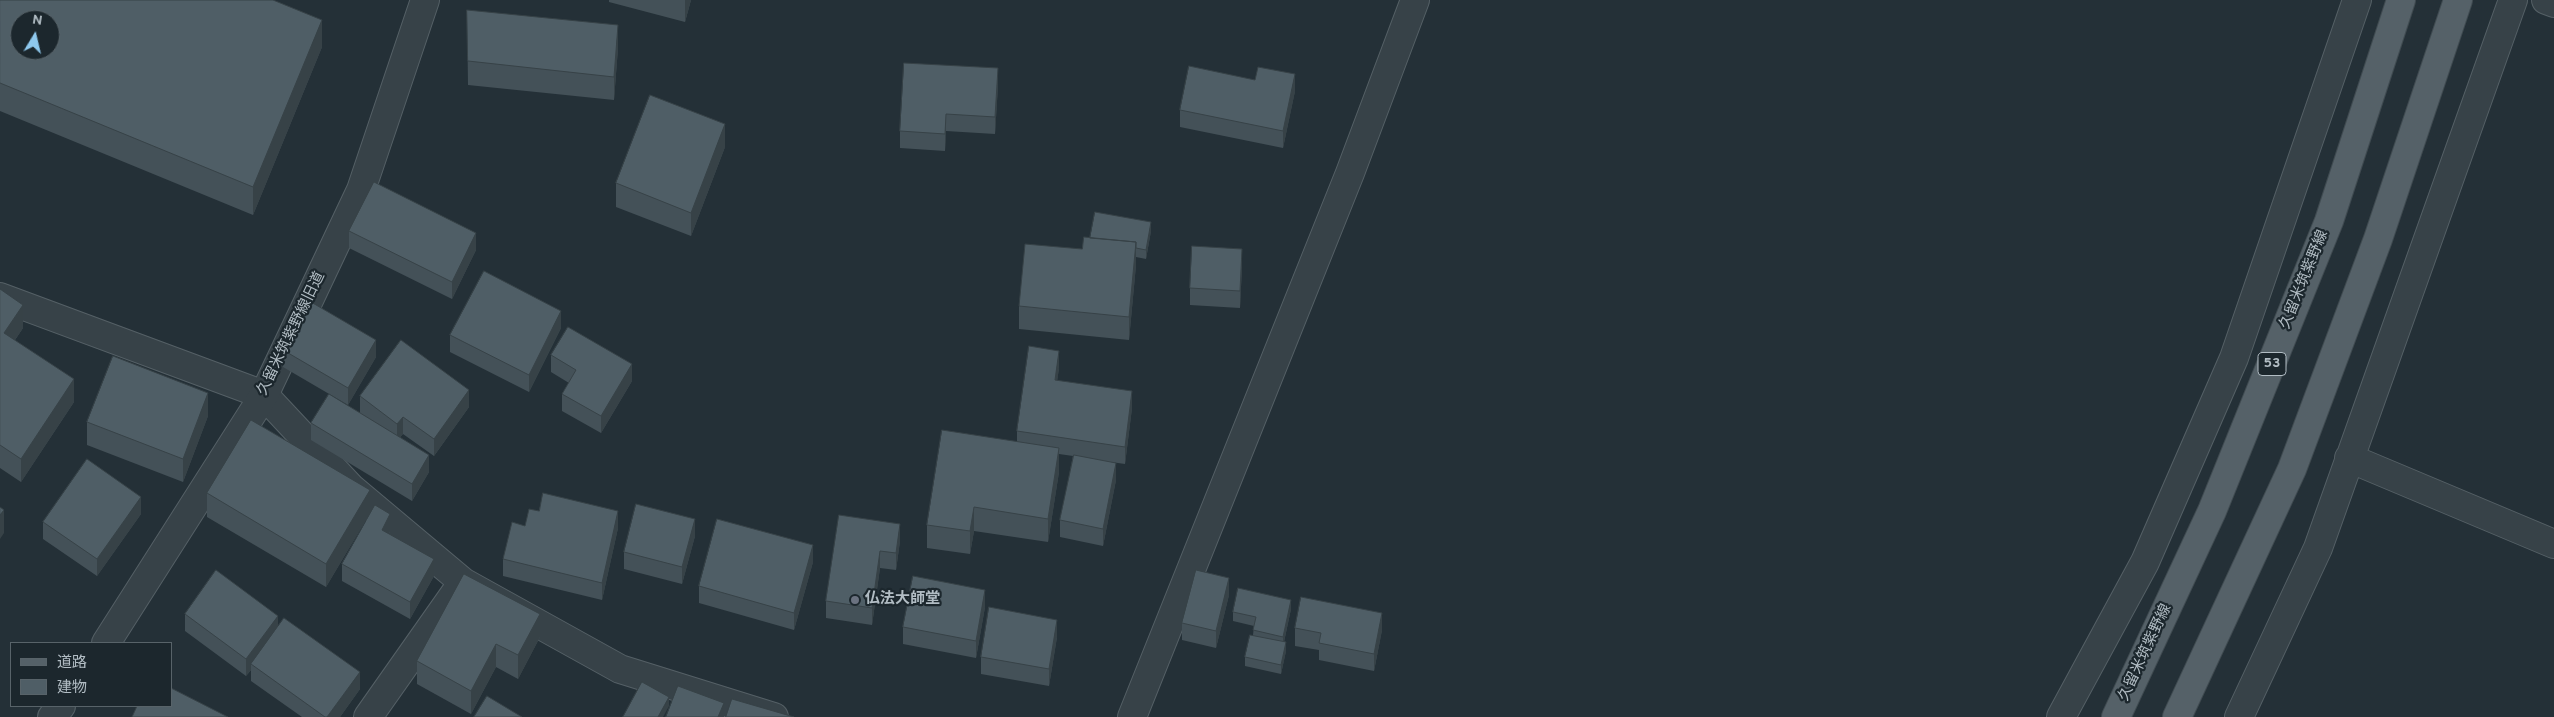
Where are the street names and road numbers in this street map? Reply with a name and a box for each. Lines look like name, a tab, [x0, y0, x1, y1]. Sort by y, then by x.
street label: 久留米筑紫野線	[2277, 228, 2333, 332]
street label: 久留米筑紫野線旧道	[254, 269, 330, 399]
road number: 53	[2258, 352, 2286, 376]
street label: 久留米筑紫野線	[2116, 602, 2176, 704]

